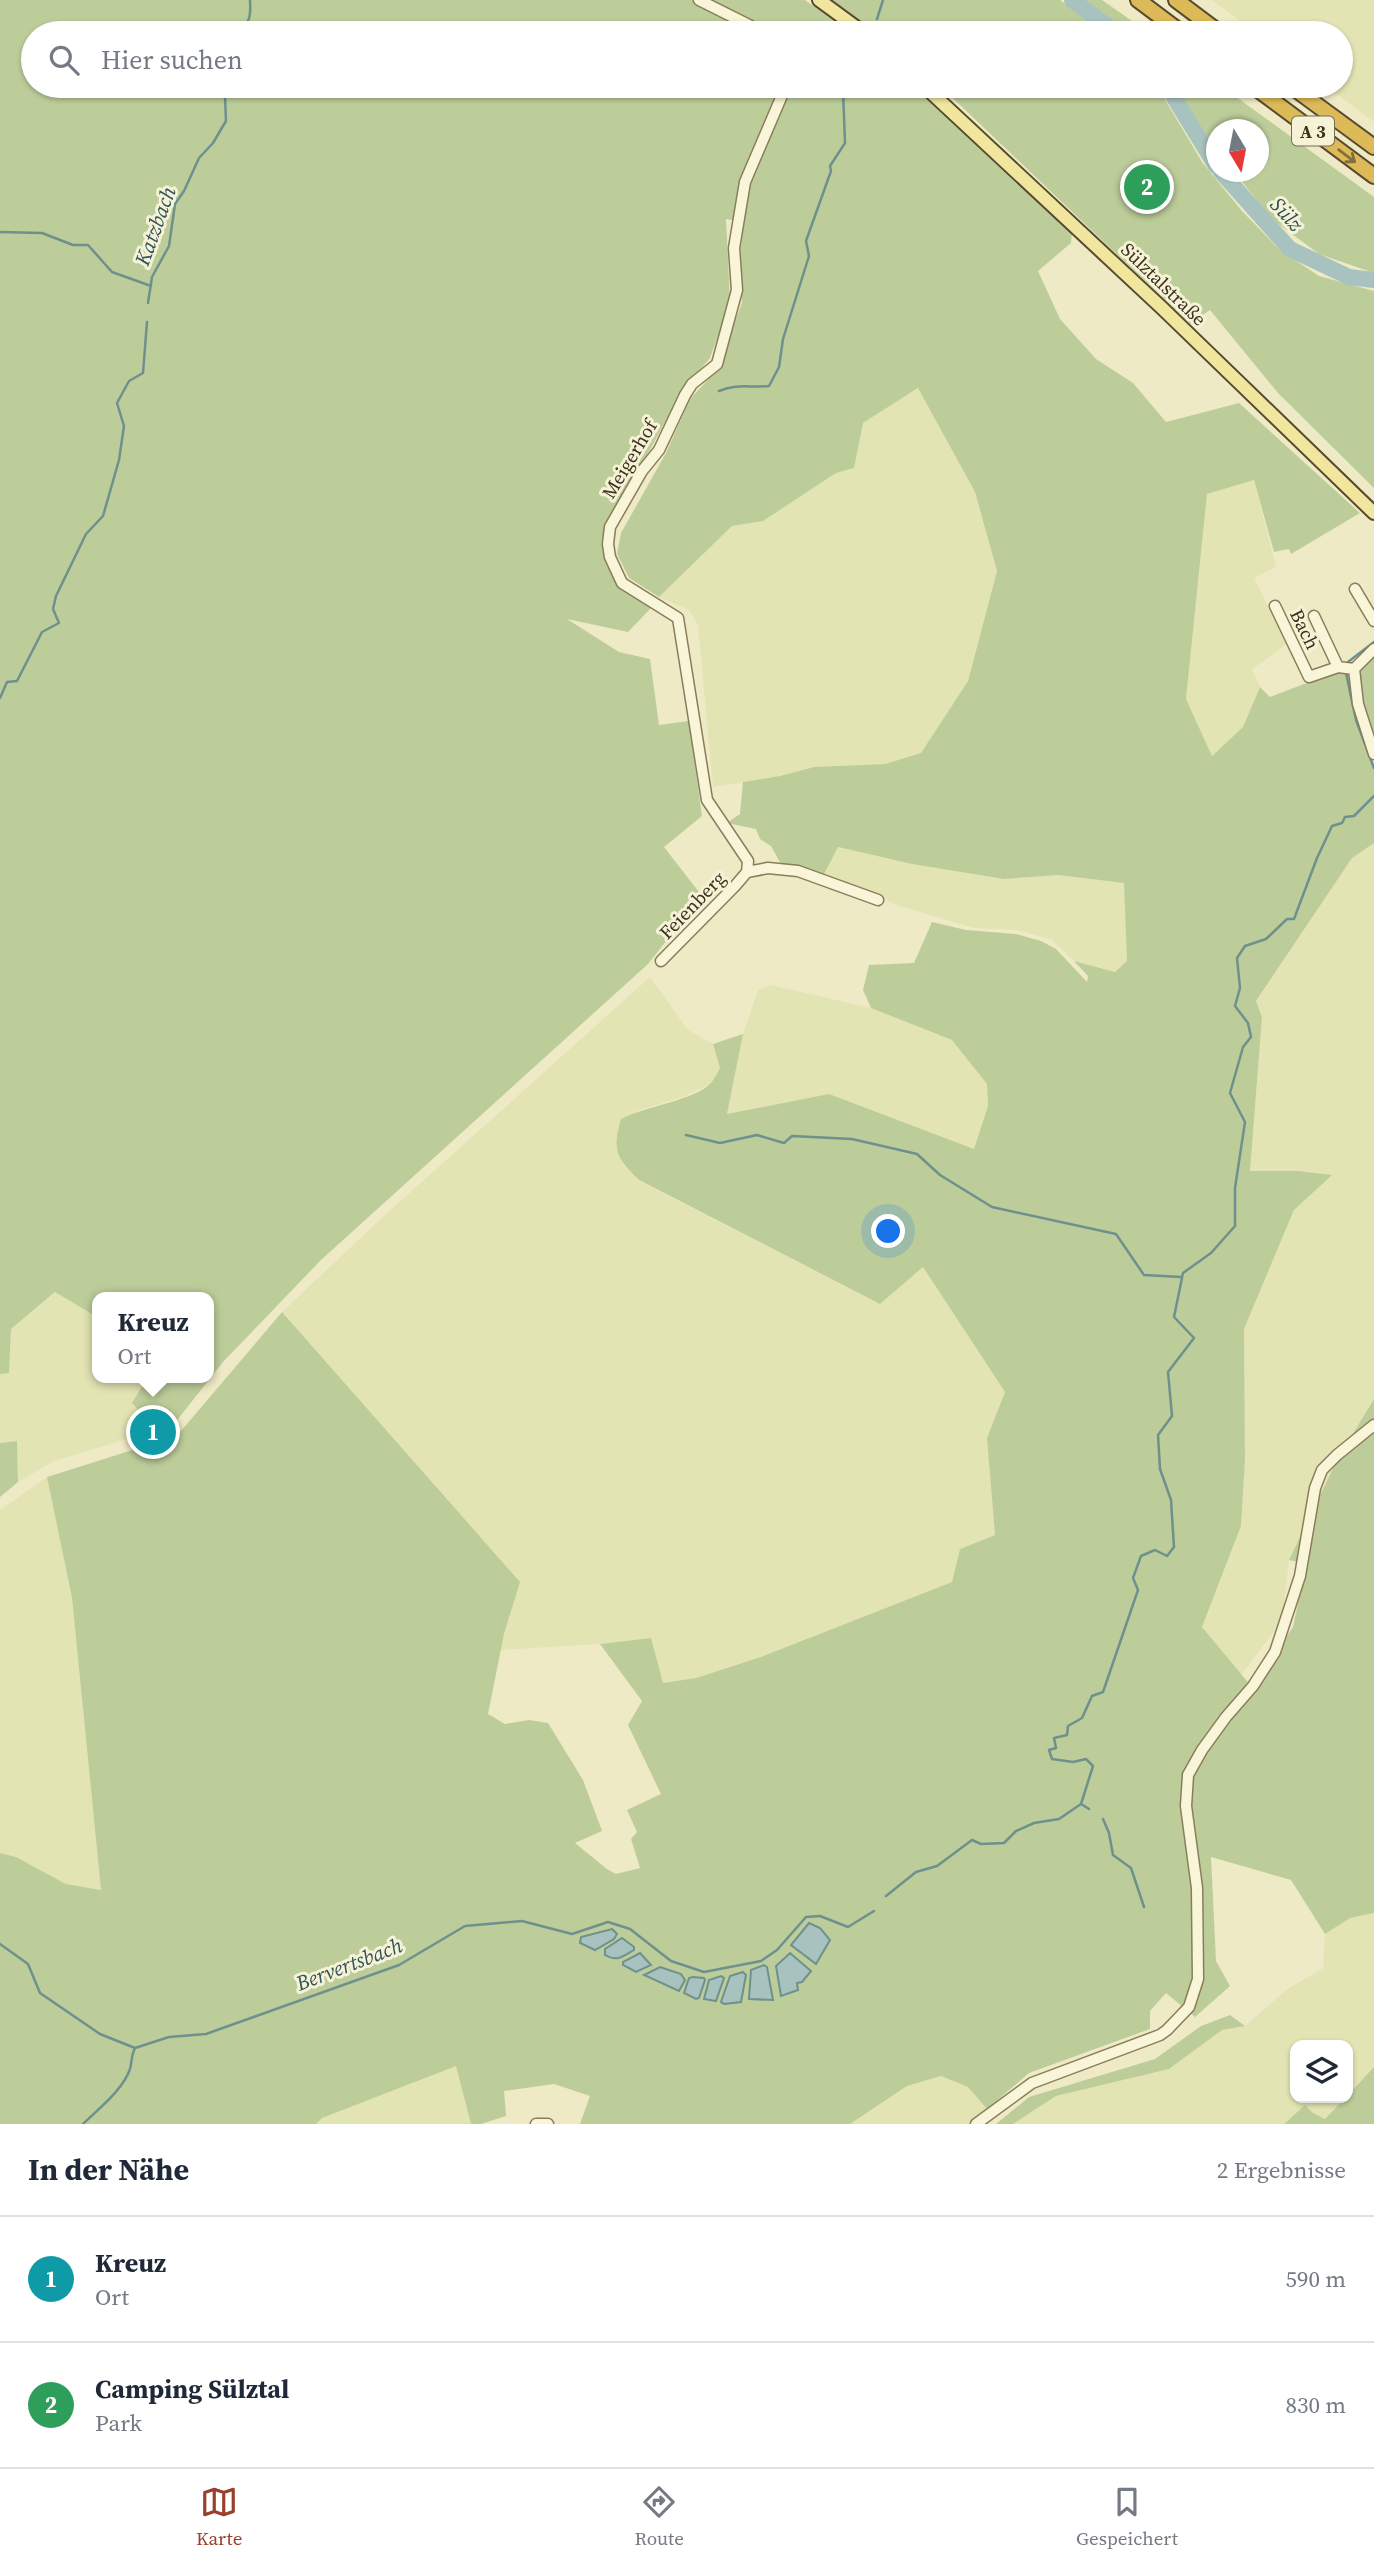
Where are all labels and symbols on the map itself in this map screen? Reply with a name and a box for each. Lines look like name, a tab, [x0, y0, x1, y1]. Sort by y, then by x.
road number: A 3	[1292, 116, 1334, 146]
north arrow	[1206, 119, 1269, 182]
one-way arrow	[1337, 149, 1356, 163]
pin: 2	[1124, 161, 1170, 213]
water label: Katzbach	[127, 182, 183, 270]
water label: Sülz	[1264, 191, 1311, 238]
street label: Sülztalstraße	[1116, 237, 1212, 331]
street label: Meigerhof	[595, 413, 664, 503]
street label: Bach	[1284, 604, 1326, 654]
street label: Feienberg	[653, 865, 731, 945]
your location	[871, 1214, 905, 1248]
pin: 1	[130, 1406, 176, 1458]
water label: Bervertsbach	[291, 1930, 407, 1998]

